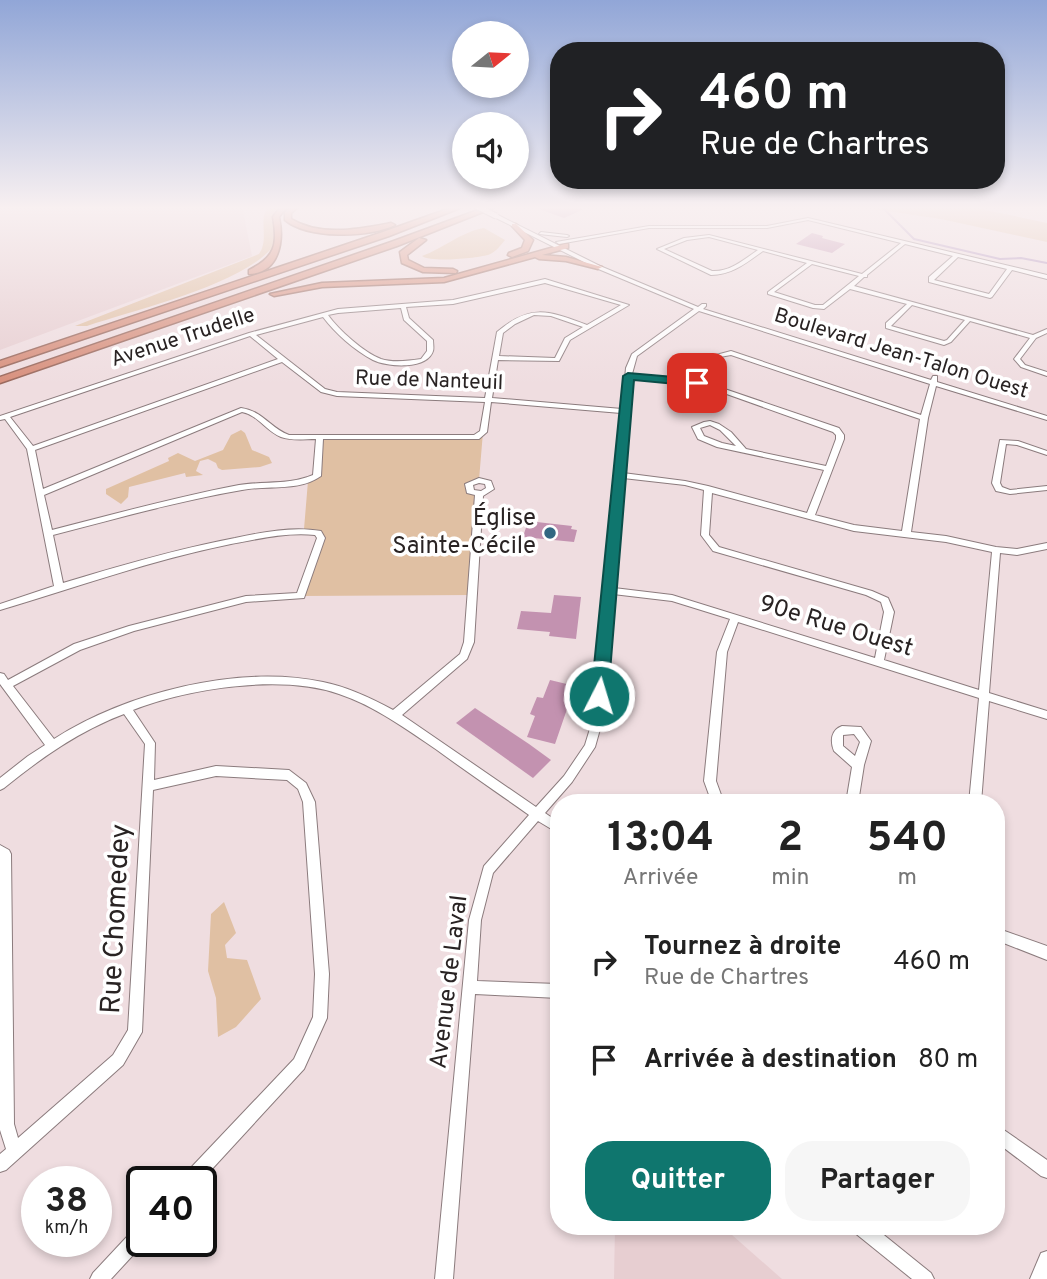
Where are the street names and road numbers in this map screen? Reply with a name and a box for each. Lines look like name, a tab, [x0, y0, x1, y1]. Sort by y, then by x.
street label: Avenue Trudelle	[108, 302, 258, 374]
street label: Boulevard Jean-Talon Ouest	[771, 302, 1031, 406]
street label: Rue de Nanteuil	[354, 365, 504, 397]
street label: 90e Rue Ouest	[755, 589, 917, 665]
street label: Rue Chomedey	[94, 823, 140, 1015]
street label: Avenue de Laval	[424, 894, 476, 1070]

